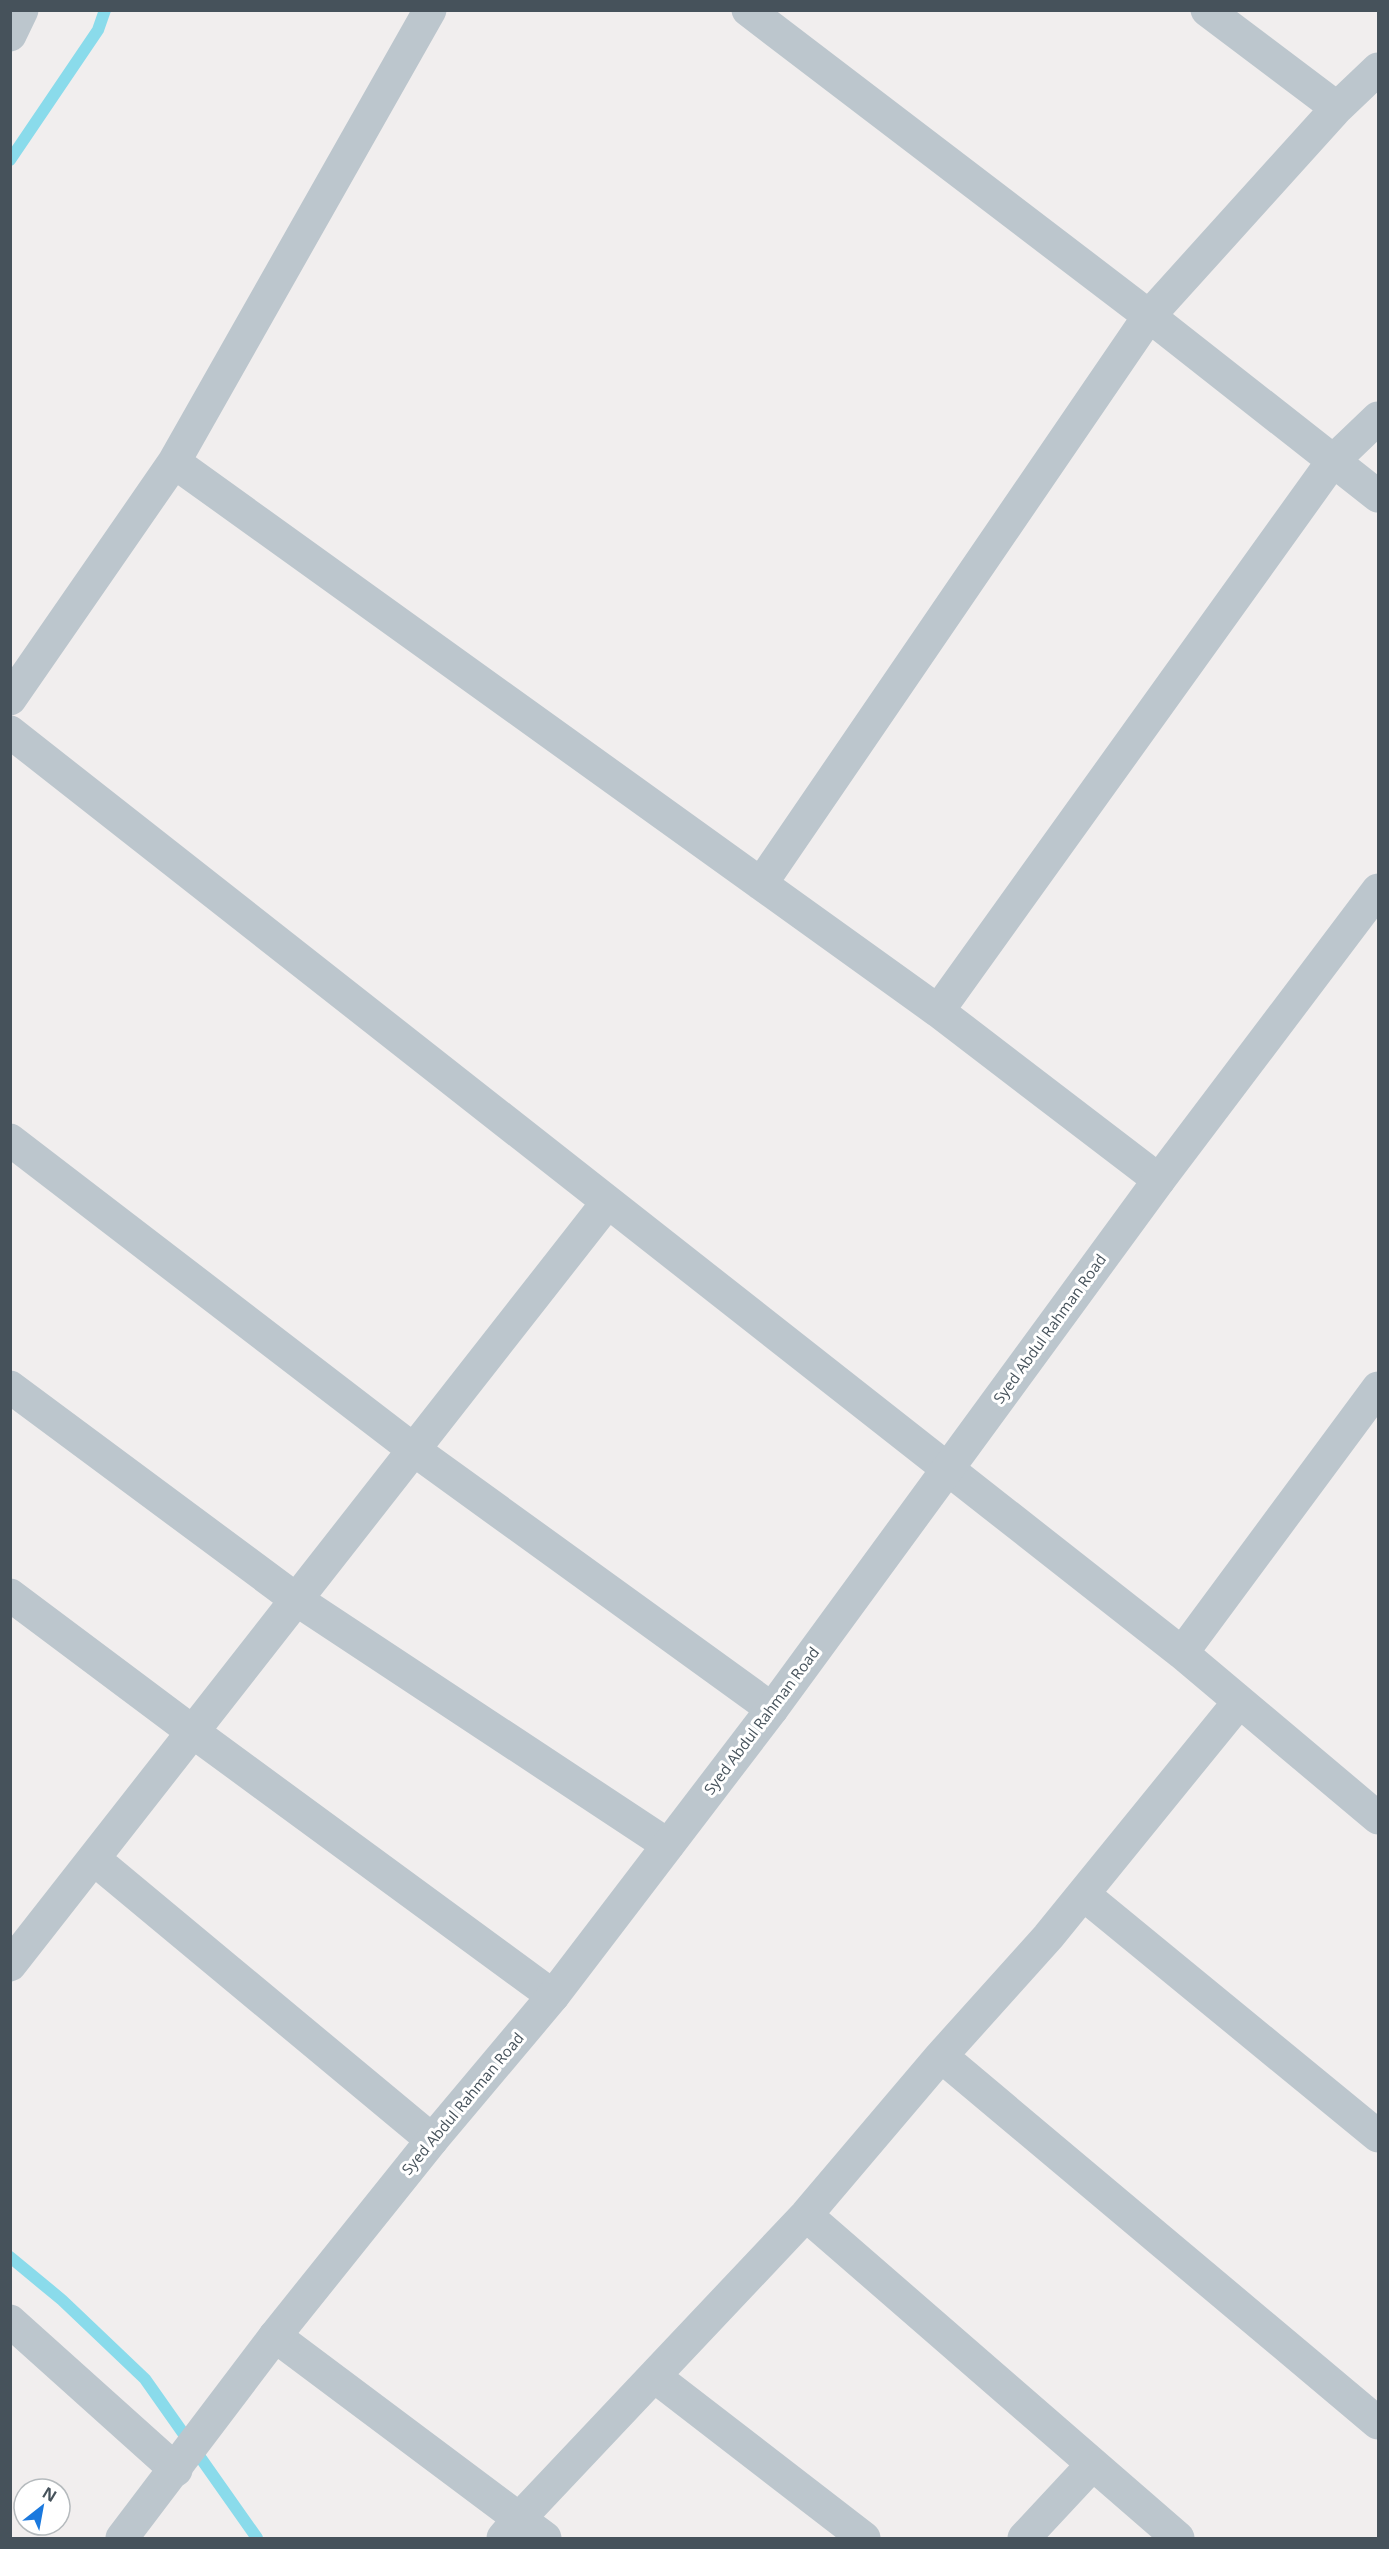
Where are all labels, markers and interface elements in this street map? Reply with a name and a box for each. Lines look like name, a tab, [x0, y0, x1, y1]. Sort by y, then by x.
street label: Syed Abdul Rahman Road	[988, 1250, 1110, 1407]
street label: Syed Abdul Rahman Road	[699, 1643, 823, 1798]
street label: Syed Abdul Rahman Road	[397, 2028, 528, 2179]
north arrow	[12, 2477, 72, 2537]
text: N	[38, 2481, 61, 2507]

